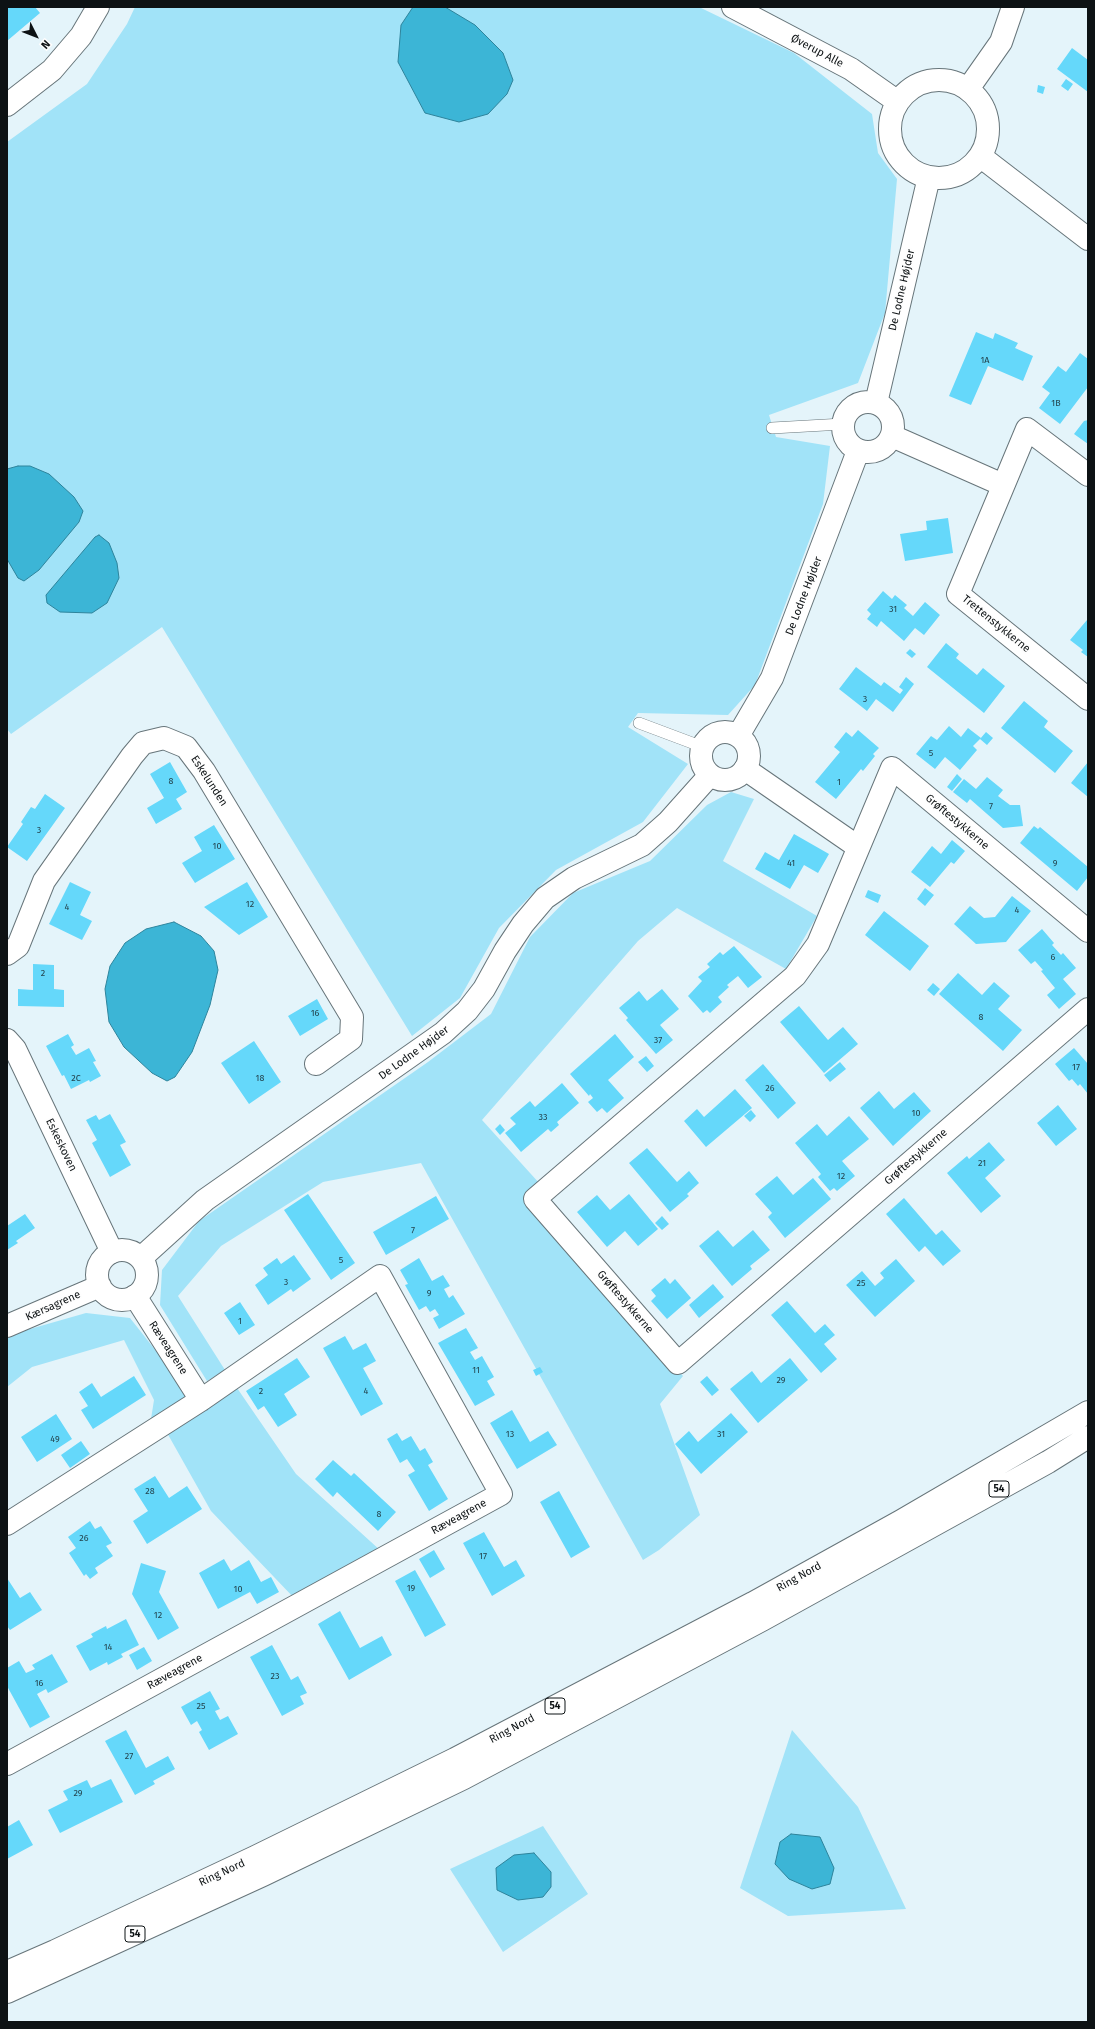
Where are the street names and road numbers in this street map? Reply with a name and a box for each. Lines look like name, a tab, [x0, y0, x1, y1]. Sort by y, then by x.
street label: Øverup Alle	[788, 32, 846, 70]
street label: De Lodne Højder	[886, 248, 918, 332]
street label: De Lodne Højder	[783, 555, 825, 637]
street label: Trettenstykkerne	[959, 593, 1033, 655]
street label: Eskelunden	[188, 753, 230, 809]
street label: Grøftestykkerne	[922, 792, 992, 852]
street label: De Lodne Højder	[376, 1023, 452, 1083]
street label: Eskeskoven	[42, 1116, 80, 1174]
street label: Grøftestykkerne	[882, 1126, 950, 1188]
street label: Grøftestykkerne	[594, 1268, 656, 1336]
street label: Kærsagrene	[23, 1288, 83, 1324]
street label: Ræveagrene	[146, 1319, 190, 1377]
road number: 54	[989, 1481, 1009, 1497]
street label: Ræveagrene	[429, 1496, 489, 1538]
street label: Ring Nord	[774, 1559, 824, 1595]
street label: Ræveagrene	[145, 1651, 205, 1693]
road number: 54	[545, 1698, 565, 1714]
street label: Ring Nord	[487, 1712, 537, 1746]
street label: Ring Nord	[197, 1857, 247, 1889]
road number: 54	[125, 1926, 145, 1942]

